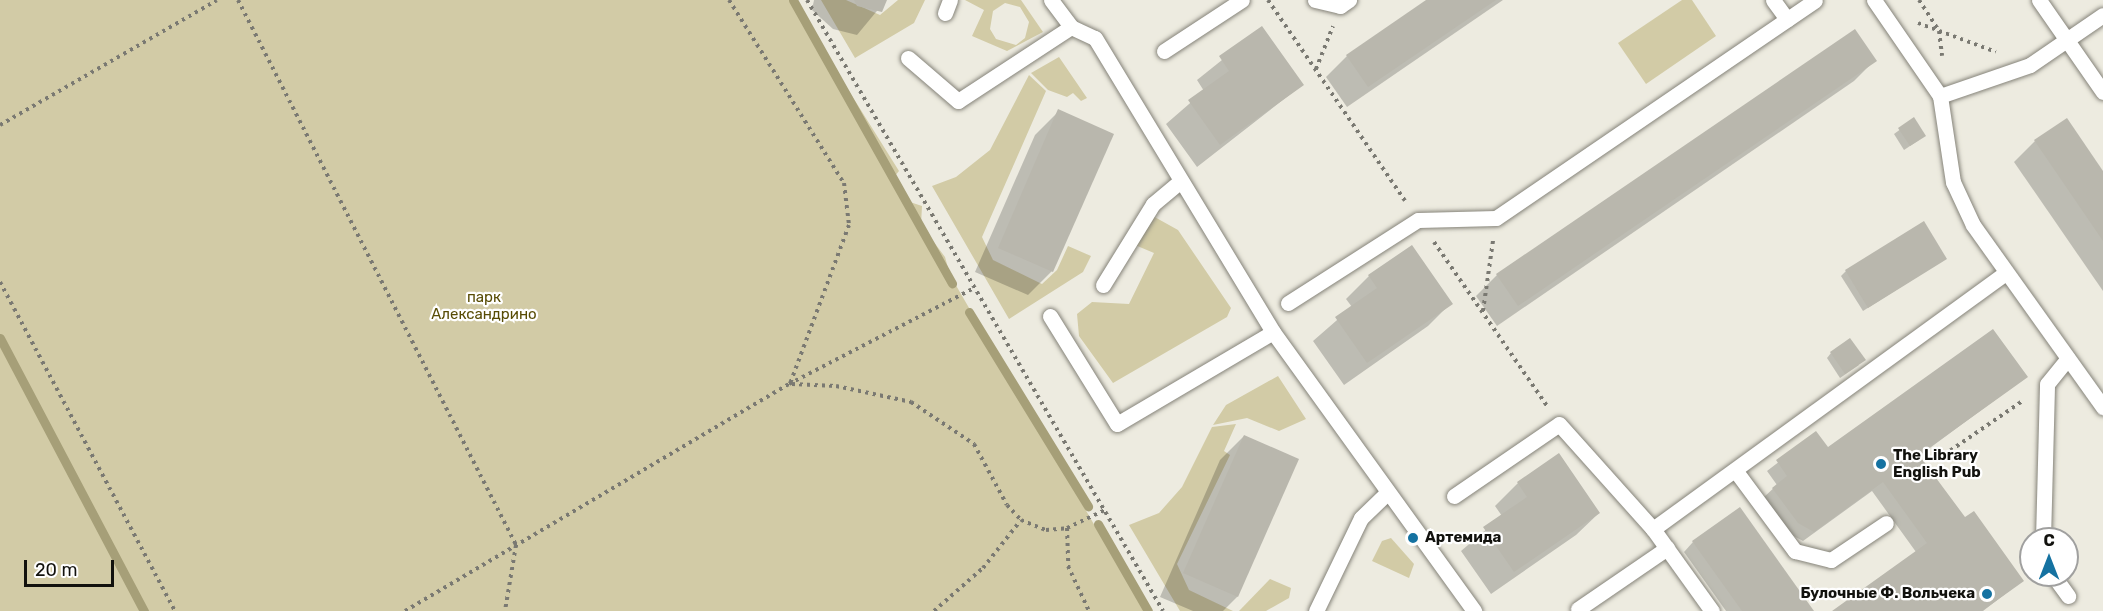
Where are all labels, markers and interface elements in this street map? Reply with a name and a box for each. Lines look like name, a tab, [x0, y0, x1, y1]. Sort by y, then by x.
park label: парк Александрино	[431, 288, 537, 323]
place label: The Library English Pub	[1893, 446, 1981, 481]
marker: The Library English Pub	[1874, 457, 1888, 471]
north arrow	[2019, 527, 2079, 587]
place label: Артемида	[1425, 529, 1501, 547]
marker: Артемида	[1406, 531, 1420, 545]
text: С	[2043, 531, 2055, 550]
scale bar	[27, 548, 117, 586]
text: 20 m	[35, 559, 77, 581]
place label: Булочные Ф. Вольчека	[1800, 585, 1975, 603]
marker: Булочные Ф. Вольчека	[1980, 587, 1994, 601]

